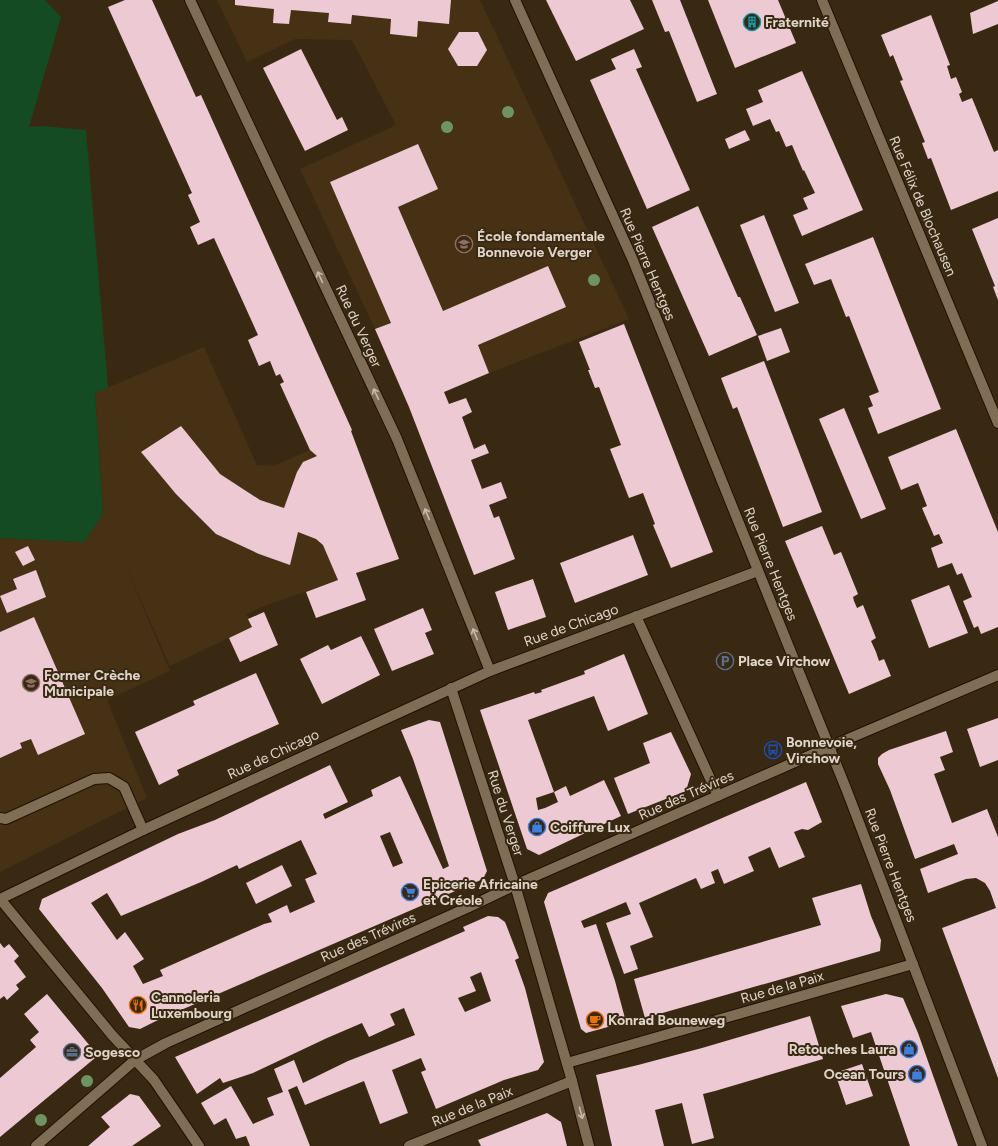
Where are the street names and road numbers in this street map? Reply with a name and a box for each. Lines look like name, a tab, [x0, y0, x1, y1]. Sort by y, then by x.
street label: Rue Félix de Blochausen	[885, 134, 960, 279]
street label: Rue Pierre Hentges	[616, 205, 679, 323]
street label: Rue du Verger	[332, 282, 385, 370]
street label: Rue Pierre Hentges	[740, 505, 801, 623]
street label: Rue de Chicago	[522, 601, 621, 650]
street label: Rue de Chicago	[225, 726, 322, 783]
street label: Rue des Trévires	[636, 767, 736, 824]
street label: Rue du Verger	[484, 768, 527, 858]
street label: Rue Pierre Hentges	[861, 806, 920, 925]
street label: Rue des Trévires	[318, 909, 418, 966]
street label: Rue de la Paix	[739, 967, 826, 1007]
street label: Rue de la Paix	[429, 1082, 515, 1130]

